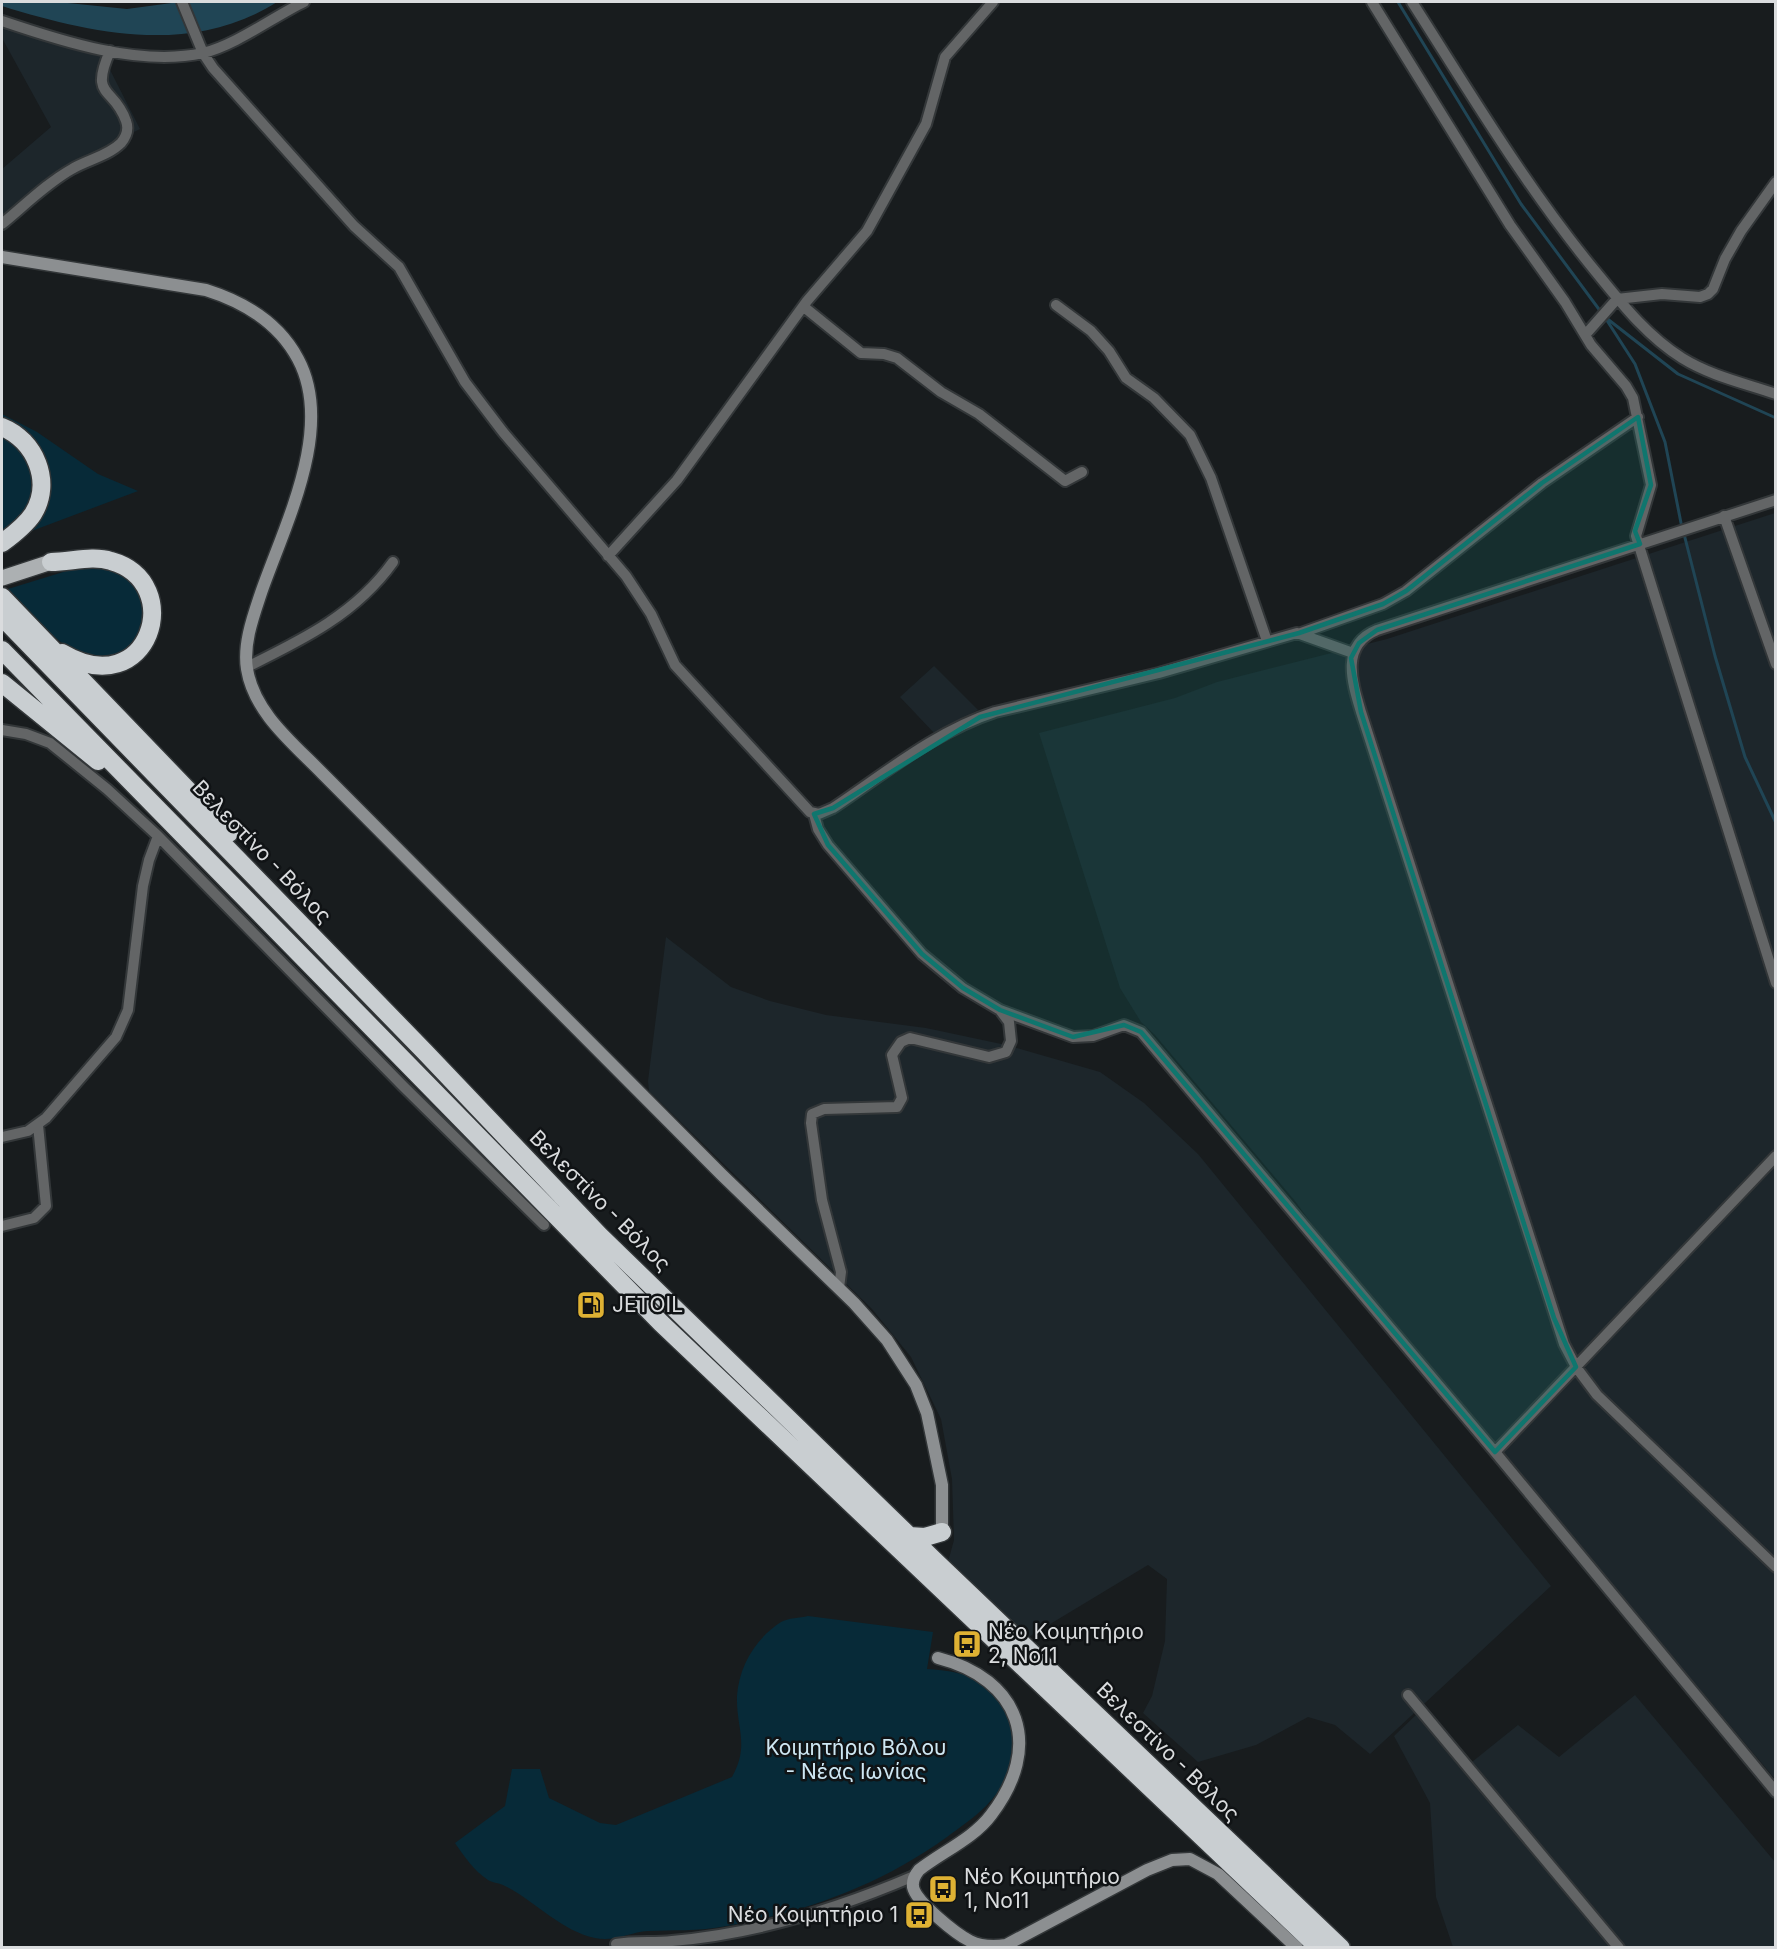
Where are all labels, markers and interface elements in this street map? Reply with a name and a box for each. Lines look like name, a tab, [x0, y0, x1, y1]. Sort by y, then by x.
street label: Βελεστίνο - Βόλος	[188, 775, 337, 928]
street label: Βελεστίνο - Βόλος	[525, 1125, 676, 1276]
fuel station icon: JETOIL	[575, 1289, 607, 1321]
place label: JETOIL	[612, 1292, 683, 1317]
place label: Νέο Κοιμητήριο 2, Νο11	[988, 1619, 1144, 1668]
bus stop icon: Νέο Κοιμητήριο 2, Νο11	[951, 1628, 983, 1660]
street label: Βελεστίνο - Βόλος	[1092, 1677, 1245, 1826]
park label: Κοιμητήριο Βόλου - Νέας Ιωνίας	[766, 1735, 946, 1784]
place label: Νέο Κοιμητήριο 1, Νο11	[964, 1864, 1120, 1913]
bus stop icon: Νέο Κοιμητήριο 1, Νο11	[927, 1873, 959, 1905]
bus stop icon: Νέο Κοιμητήριο 1	[903, 1899, 935, 1931]
place label: Νέο Κοιμητήριο 1	[728, 1902, 898, 1927]

